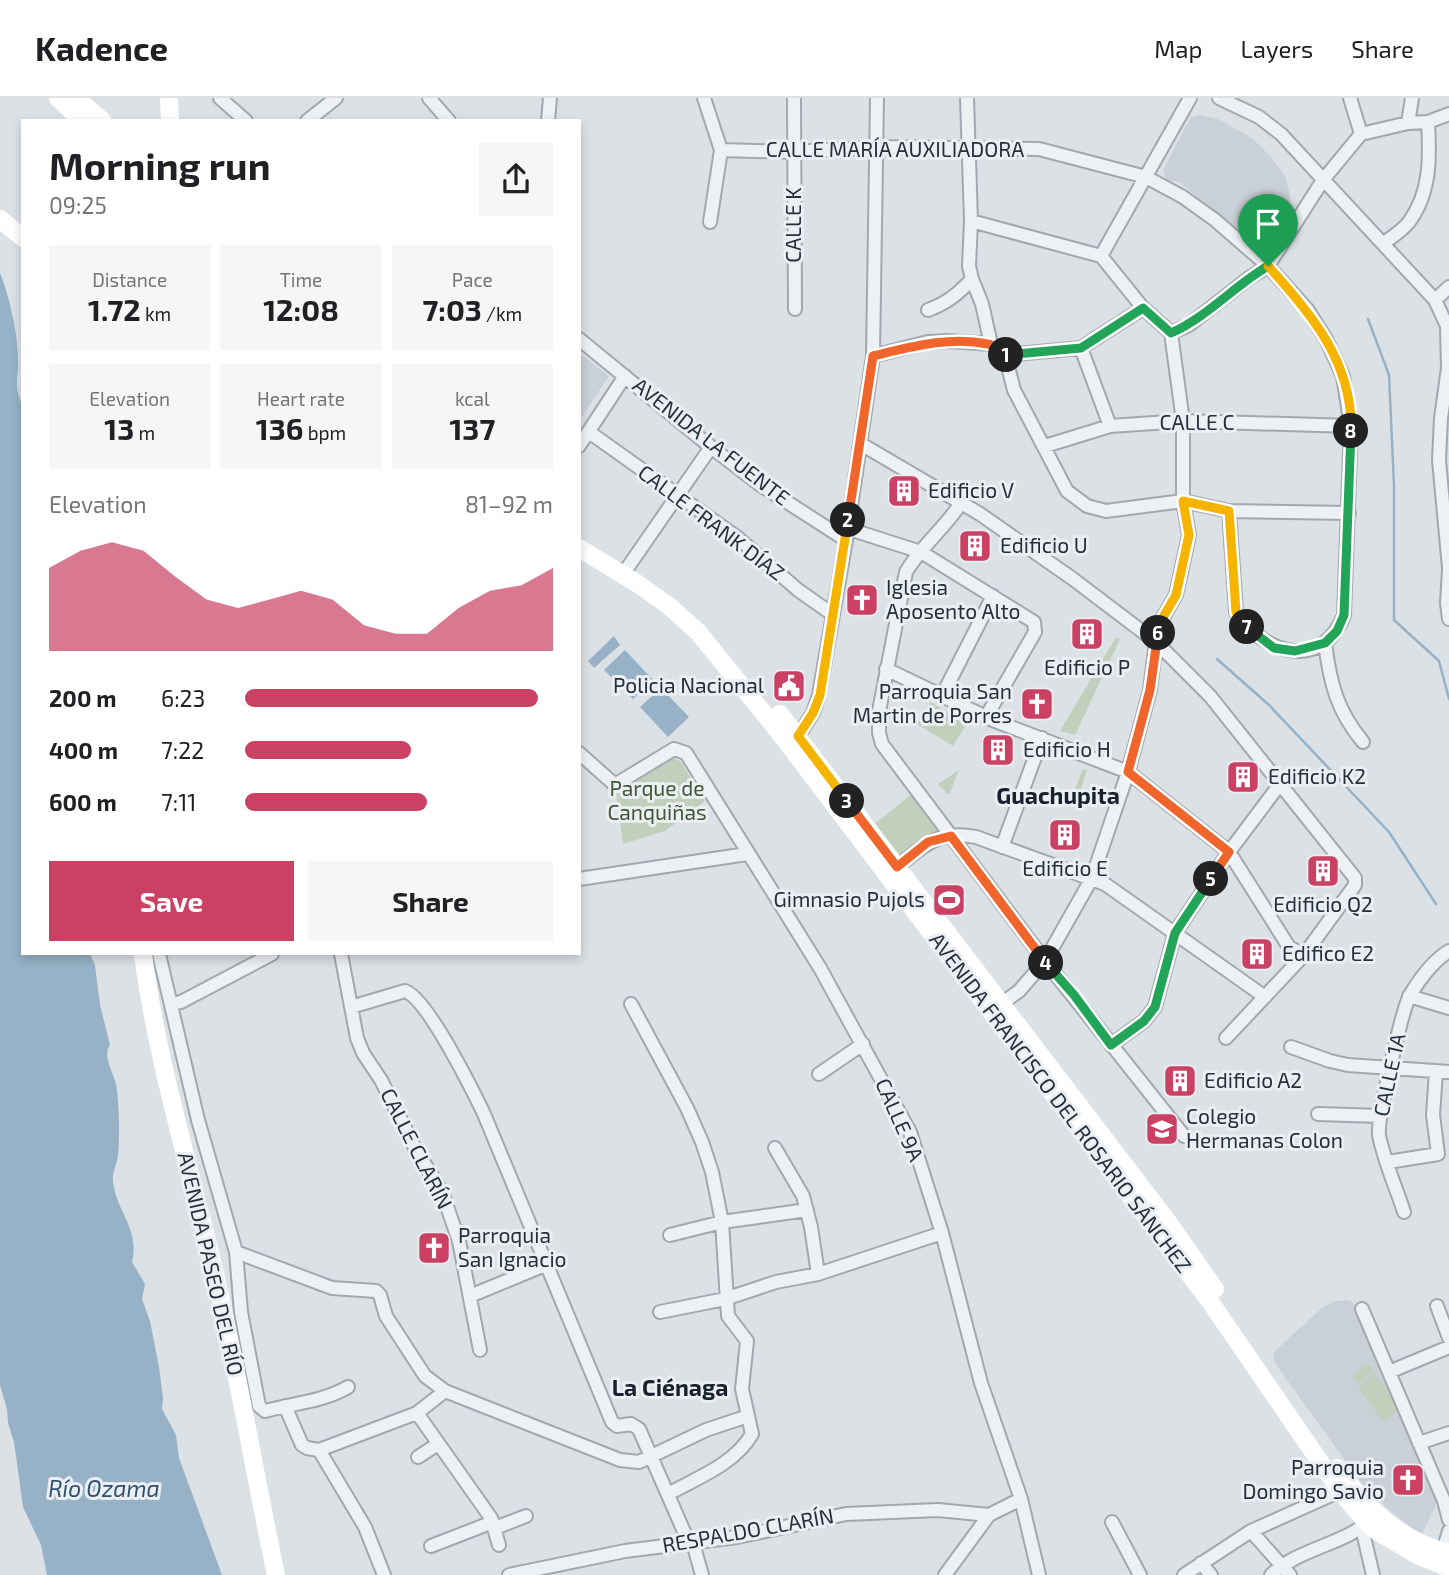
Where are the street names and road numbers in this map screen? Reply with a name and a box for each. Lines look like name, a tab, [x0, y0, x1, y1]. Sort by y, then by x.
street label: CALLE MARÍA AUXILIADORA	[766, 136, 1024, 161]
street label: CALLE K	[780, 187, 805, 263]
street label: AVENIDA LA FUENTE	[629, 372, 795, 510]
street label: CALLE C	[1159, 409, 1235, 434]
street label: CALLE FRANK DÍAZ	[634, 459, 790, 585]
street label: AVENIDA FRANCISCO DEL ROSARIO SÁNCHEZ	[925, 927, 1197, 1277]
street label: CALLE 1A	[1368, 1031, 1410, 1119]
street label: CALLE 9A	[871, 1074, 930, 1165]
street label: CALLE CLARÍN	[376, 1084, 458, 1213]
street label: AVENIDA PASEO DEL RÍO	[174, 1150, 249, 1378]
street label: RESPALDO CLARÍN	[660, 1502, 835, 1557]

